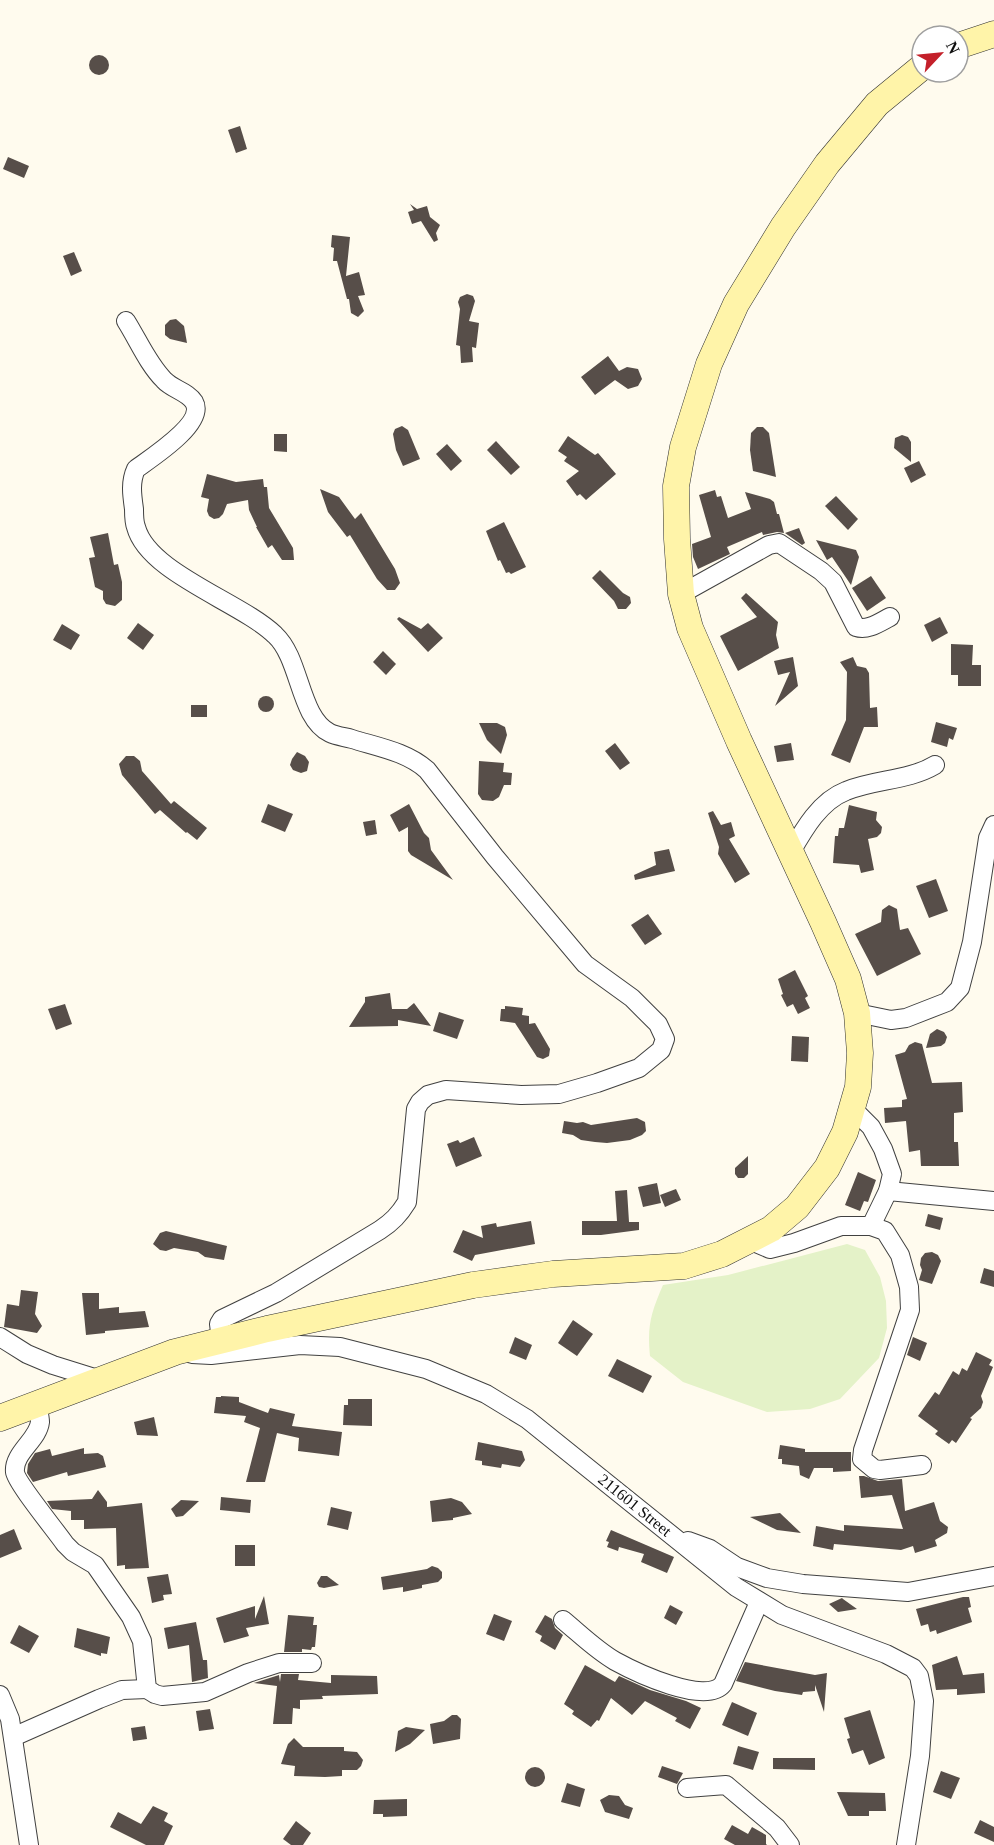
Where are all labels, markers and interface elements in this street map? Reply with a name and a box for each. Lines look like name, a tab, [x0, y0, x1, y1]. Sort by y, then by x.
north arrow	[910, 24, 970, 84]
text: N	[943, 39, 963, 57]
street label: 211601 Street	[595, 1470, 675, 1540]

